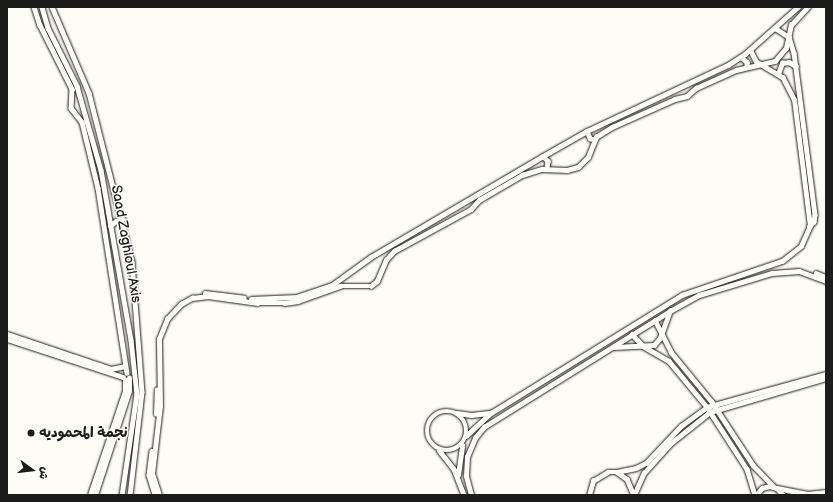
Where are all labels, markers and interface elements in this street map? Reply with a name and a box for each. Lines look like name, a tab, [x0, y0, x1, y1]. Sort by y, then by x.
street label: Saad Zaghloul Axis	[107, 184, 145, 304]
place label: نجمة المحموديه	[39, 425, 128, 441]
marker: نجمة المحموديه	[26, 428, 36, 438]
north arrow	[12, 450, 52, 490]
text: ش	[36, 466, 52, 481]

